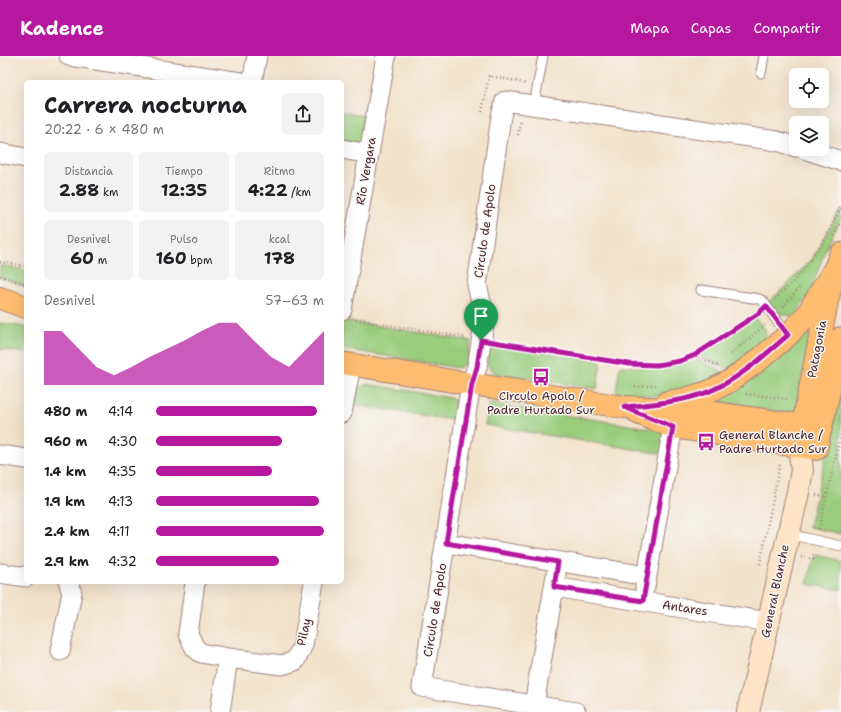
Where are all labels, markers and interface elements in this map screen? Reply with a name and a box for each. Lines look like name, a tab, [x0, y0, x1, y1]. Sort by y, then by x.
text: Kadence	[20, 16, 104, 41]
text: Mapa	[630, 19, 669, 37]
text: Capas	[691, 19, 732, 37]
text: Compartir	[754, 19, 821, 37]
map controls	[789, 68, 829, 156]
button: locate	[789, 68, 829, 108]
text: Carrera nocturna	[44, 91, 247, 120]
button: share	[282, 93, 324, 135]
button: layers	[789, 116, 829, 156]
text: 20:22 · 6 × 480 m	[44, 121, 164, 138]
street label: Río Vergara	[352, 135, 380, 206]
text: Distancia	[64, 164, 113, 179]
text: Tiempo	[165, 164, 203, 179]
text: Ritmo	[264, 164, 295, 179]
text: 2.88	[59, 179, 99, 201]
text: 12:35	[161, 179, 207, 201]
text: 4:22	[248, 179, 288, 201]
street label: Círculo de Apolo	[470, 183, 500, 279]
text: km	[99, 185, 118, 200]
text: /km	[288, 185, 311, 200]
text: Desnivel	[67, 232, 110, 247]
text: Pulso	[170, 232, 198, 247]
text: kcal	[269, 232, 290, 247]
text: 60	[70, 247, 94, 269]
text: 160	[156, 247, 187, 269]
text: 178	[264, 247, 295, 269]
text: m	[94, 253, 107, 268]
text: bpm	[187, 253, 212, 268]
text: Desnivel	[44, 292, 95, 309]
text: 57–63 m	[265, 292, 324, 309]
pin	[464, 299, 498, 340]
icon: arrive	[470, 305, 492, 327]
street label: Patagonia	[804, 318, 831, 379]
bus stop icon: Circulo Apolo / Padre Hurtado Sur	[531, 367, 551, 387]
place label: Circulo Apolo / Padre Hurtado Sur	[487, 388, 595, 418]
text: 480 m	[44, 403, 87, 420]
text: 4:14	[108, 403, 133, 420]
place label: General Blanche / Padre Hurtado Sur	[719, 427, 827, 457]
bus stop icon: General Blanche / Padre Hurtado Sur	[696, 432, 716, 452]
text: 960 m	[44, 433, 87, 450]
text: 4:30	[108, 433, 137, 450]
text: 1.4 km	[44, 463, 86, 480]
text: 4:35	[108, 463, 136, 480]
text: 1.9 km	[44, 493, 85, 510]
text: 4:13	[108, 493, 133, 510]
text: 2.4 km	[44, 523, 90, 540]
text: 4:11	[108, 523, 130, 540]
street label: General Blanche	[757, 543, 793, 639]
text: 2.9 km	[44, 553, 89, 570]
text: 4:32	[108, 553, 137, 570]
street label: Círculo de Apolo	[420, 562, 450, 658]
street label: Antares	[661, 597, 709, 619]
street label: Pilay	[293, 616, 315, 647]

